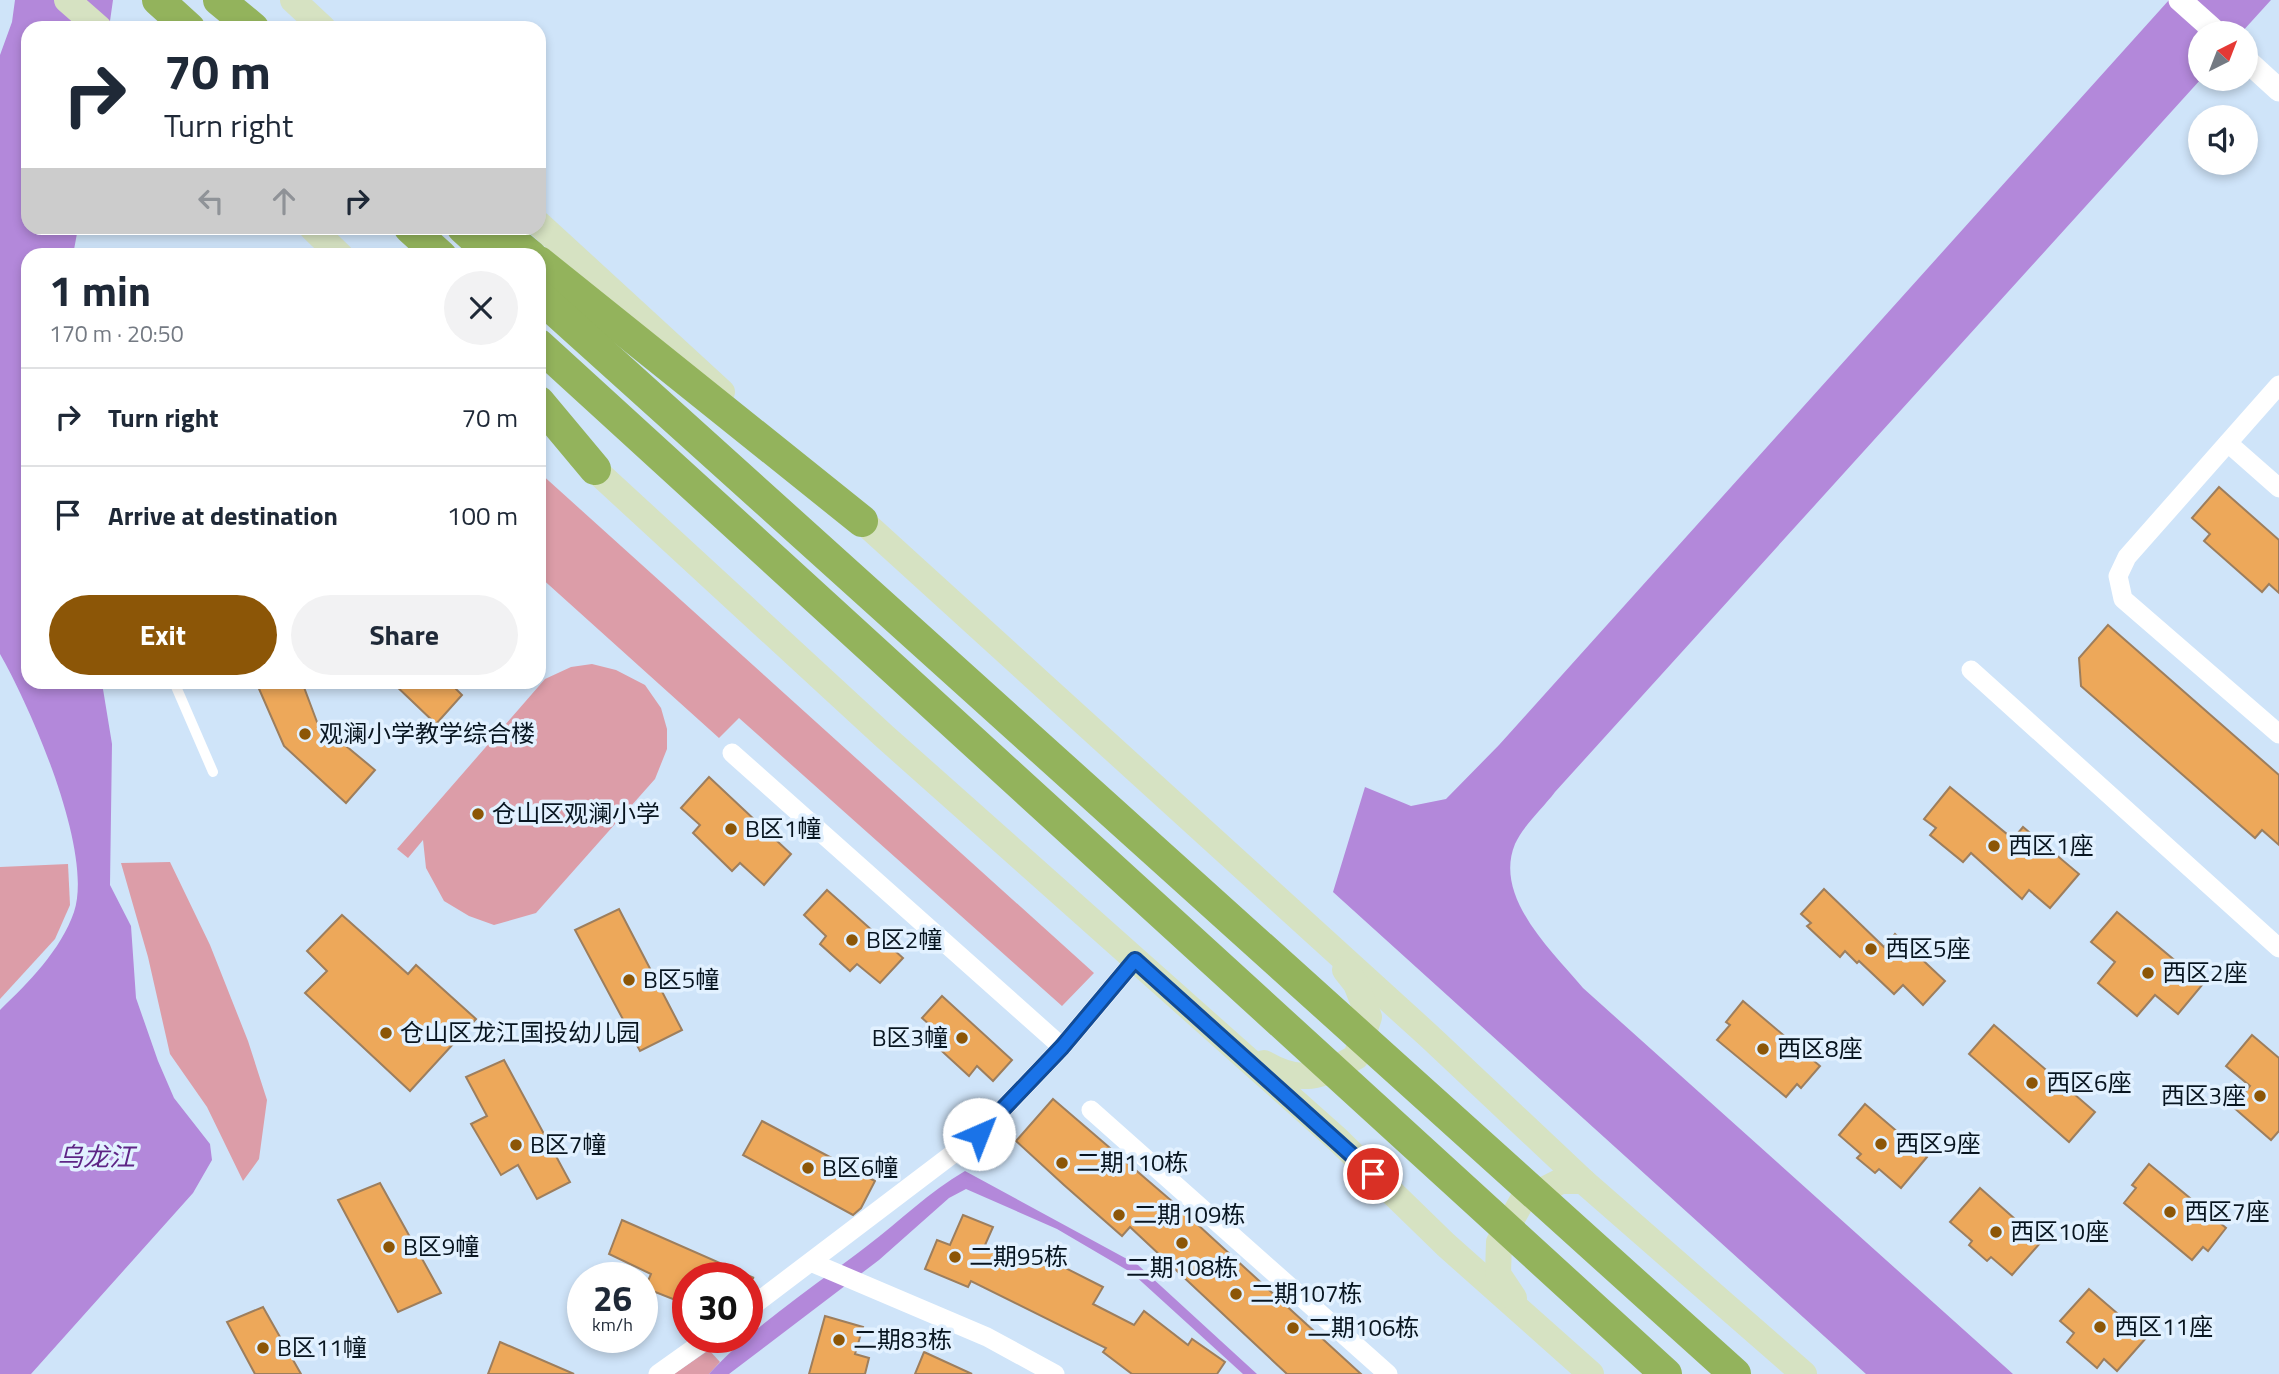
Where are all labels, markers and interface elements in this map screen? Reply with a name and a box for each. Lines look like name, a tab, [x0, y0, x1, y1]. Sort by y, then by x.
north arrow	[2188, 21, 2258, 91]
map controls	[2188, 21, 2258, 175]
text: 70 m	[164, 33, 271, 108]
icon: right	[49, 49, 140, 140]
text: Turn right	[164, 101, 293, 149]
button: sound	[2188, 105, 2258, 175]
icon: left	[192, 182, 230, 220]
icon: ahead	[265, 182, 303, 220]
icon: right	[338, 182, 376, 220]
text: 1 min	[49, 258, 151, 322]
button: close	[444, 271, 518, 345]
text: 170 m · 20:50	[49, 316, 184, 351]
icon: right	[49, 398, 87, 436]
text: Turn right	[108, 398, 219, 437]
text: 70 m	[461, 398, 518, 437]
icon: arrive	[49, 496, 87, 534]
text: Arrive at destination	[108, 496, 338, 535]
text: 100 m	[447, 496, 518, 535]
button: Exit	[49, 595, 277, 675]
button: Share	[291, 595, 518, 675]
place label: 观澜小学教学综合楼	[319, 715, 535, 751]
marker: 观澜小学教学综合楼	[297, 726, 313, 742]
place label: 仓山区观澜小学	[492, 795, 660, 831]
marker: 仓山区观澜小学	[470, 806, 486, 822]
place label: B区1幢	[745, 810, 821, 846]
marker: B区1幢	[723, 821, 739, 837]
place label: 西区1座	[2008, 827, 2093, 863]
marker: 西区1座	[1986, 838, 2002, 854]
place label: B区2幢	[866, 921, 942, 957]
place label: 西区5座	[1885, 930, 1970, 966]
marker: B区2幢	[844, 932, 860, 948]
marker: 西区5座	[1863, 941, 1879, 957]
place label: 西区2座	[2162, 954, 2247, 990]
place label: B区5幢	[643, 961, 719, 997]
marker: 西区2座	[2140, 965, 2156, 981]
marker: B区5幢	[621, 972, 637, 988]
place label: 仓山区龙江国投幼儿园	[400, 1014, 640, 1050]
place label: B区3幢	[872, 1019, 948, 1055]
marker: 仓山区龙江国投幼儿园	[378, 1025, 394, 1041]
marker: B区3幢	[954, 1030, 970, 1046]
place label: 西区8座	[1777, 1030, 1862, 1066]
marker: 西区8座	[1755, 1041, 1771, 1057]
place label: 西区6座	[2046, 1064, 2131, 1100]
marker: 西区6座	[2024, 1075, 2040, 1091]
place label: 西区3座	[2161, 1077, 2246, 1113]
marker: 西区3座	[2252, 1088, 2268, 1104]
position arrow	[942, 1097, 1016, 1171]
place label: 西区9座	[1895, 1125, 1980, 1161]
place label: B区7幢	[530, 1126, 606, 1162]
marker: 西区9座	[1873, 1136, 1889, 1152]
water label: 乌龙江	[57, 1137, 138, 1176]
marker: B区7幢	[508, 1137, 524, 1153]
place label: 二期110栋	[1076, 1144, 1188, 1180]
pin	[1343, 1144, 1403, 1204]
place label: B区6幢	[822, 1149, 898, 1185]
marker: 二期110栋	[1054, 1155, 1070, 1171]
icon: arrive	[1354, 1155, 1392, 1193]
marker: B区6幢	[800, 1160, 816, 1176]
place label: 西区7座	[2184, 1193, 2269, 1229]
place label: 二期109栋	[1133, 1196, 1245, 1232]
marker: 西区7座	[2162, 1204, 2178, 1220]
marker: 二期109栋	[1111, 1207, 1127, 1223]
place label: 西区10座	[2010, 1213, 2109, 1249]
marker: 西区10座	[1988, 1224, 2004, 1240]
place label: B区9幢	[403, 1228, 479, 1264]
marker: 二期108栋	[1174, 1235, 1190, 1251]
place label: 二期95栋	[969, 1238, 1068, 1274]
marker: B区9幢	[381, 1239, 397, 1255]
marker: 二期95栋	[947, 1249, 963, 1265]
place label: 二期108栋	[1126, 1249, 1238, 1285]
speed limit sign: 30	[672, 1262, 763, 1353]
text: 26	[593, 1271, 632, 1325]
place label: 二期107栋	[1250, 1275, 1362, 1311]
marker: 二期107栋	[1228, 1286, 1244, 1302]
place label: 西区11座	[2114, 1308, 2213, 1344]
place label: 二期106栋	[1307, 1309, 1419, 1345]
text: km/h	[592, 1311, 633, 1338]
marker: 西区11座	[2092, 1319, 2108, 1335]
marker: 二期106栋	[1285, 1320, 1301, 1336]
place label: 二期83栋	[853, 1321, 952, 1357]
place label: B区11幢	[277, 1329, 367, 1365]
marker: 二期83栋	[831, 1332, 847, 1348]
marker: B区11幢	[255, 1340, 271, 1356]

